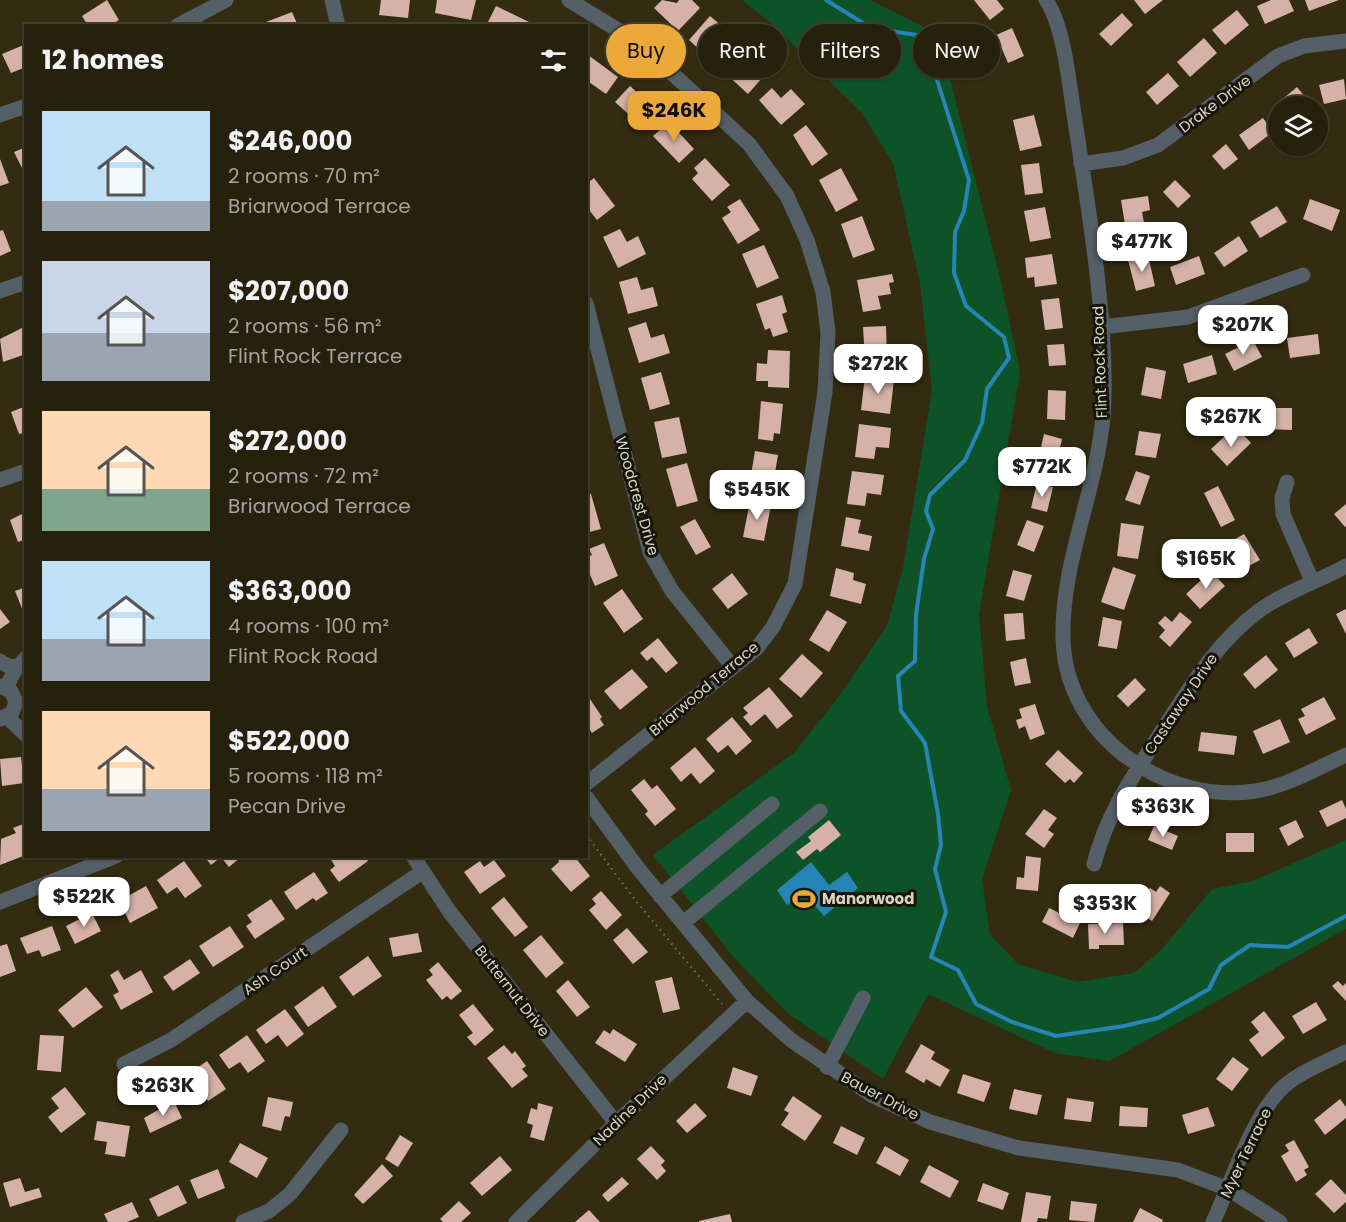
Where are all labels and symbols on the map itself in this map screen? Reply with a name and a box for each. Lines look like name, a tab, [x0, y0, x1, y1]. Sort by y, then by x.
street label: Drake Drive	[1174, 70, 1255, 138]
pin: $246K	[632, 91, 716, 142]
pin: $477K	[1100, 222, 1184, 273]
street label: Flint Rock Road	[1087, 305, 1112, 419]
pin: $207K	[1201, 305, 1285, 356]
pin: $272K	[836, 344, 920, 395]
pin: $267K	[1189, 397, 1273, 448]
street label: Woodcrest Drive	[610, 434, 665, 558]
pin: $772K	[1000, 447, 1084, 498]
pin: $545K	[715, 470, 799, 521]
pin: $165K	[1164, 539, 1248, 590]
street label: Briarwood Terrace	[644, 637, 763, 741]
street label: Castaway Drive	[1139, 649, 1222, 758]
pin: $363K	[1121, 787, 1205, 838]
pin: $522K	[42, 877, 126, 928]
pin: $353K	[1063, 884, 1147, 935]
sports icon: Manorwood	[791, 886, 817, 912]
place label: Manorwood	[822, 888, 914, 909]
street label: Ash Court	[238, 941, 311, 1000]
street label: Butternut Drive	[470, 941, 555, 1041]
pin: $263K	[121, 1066, 205, 1117]
street label: Bauer Drive	[838, 1066, 923, 1125]
street label: Nadine Drive	[588, 1069, 671, 1150]
street label: Myer Terrace	[1215, 1104, 1276, 1201]

